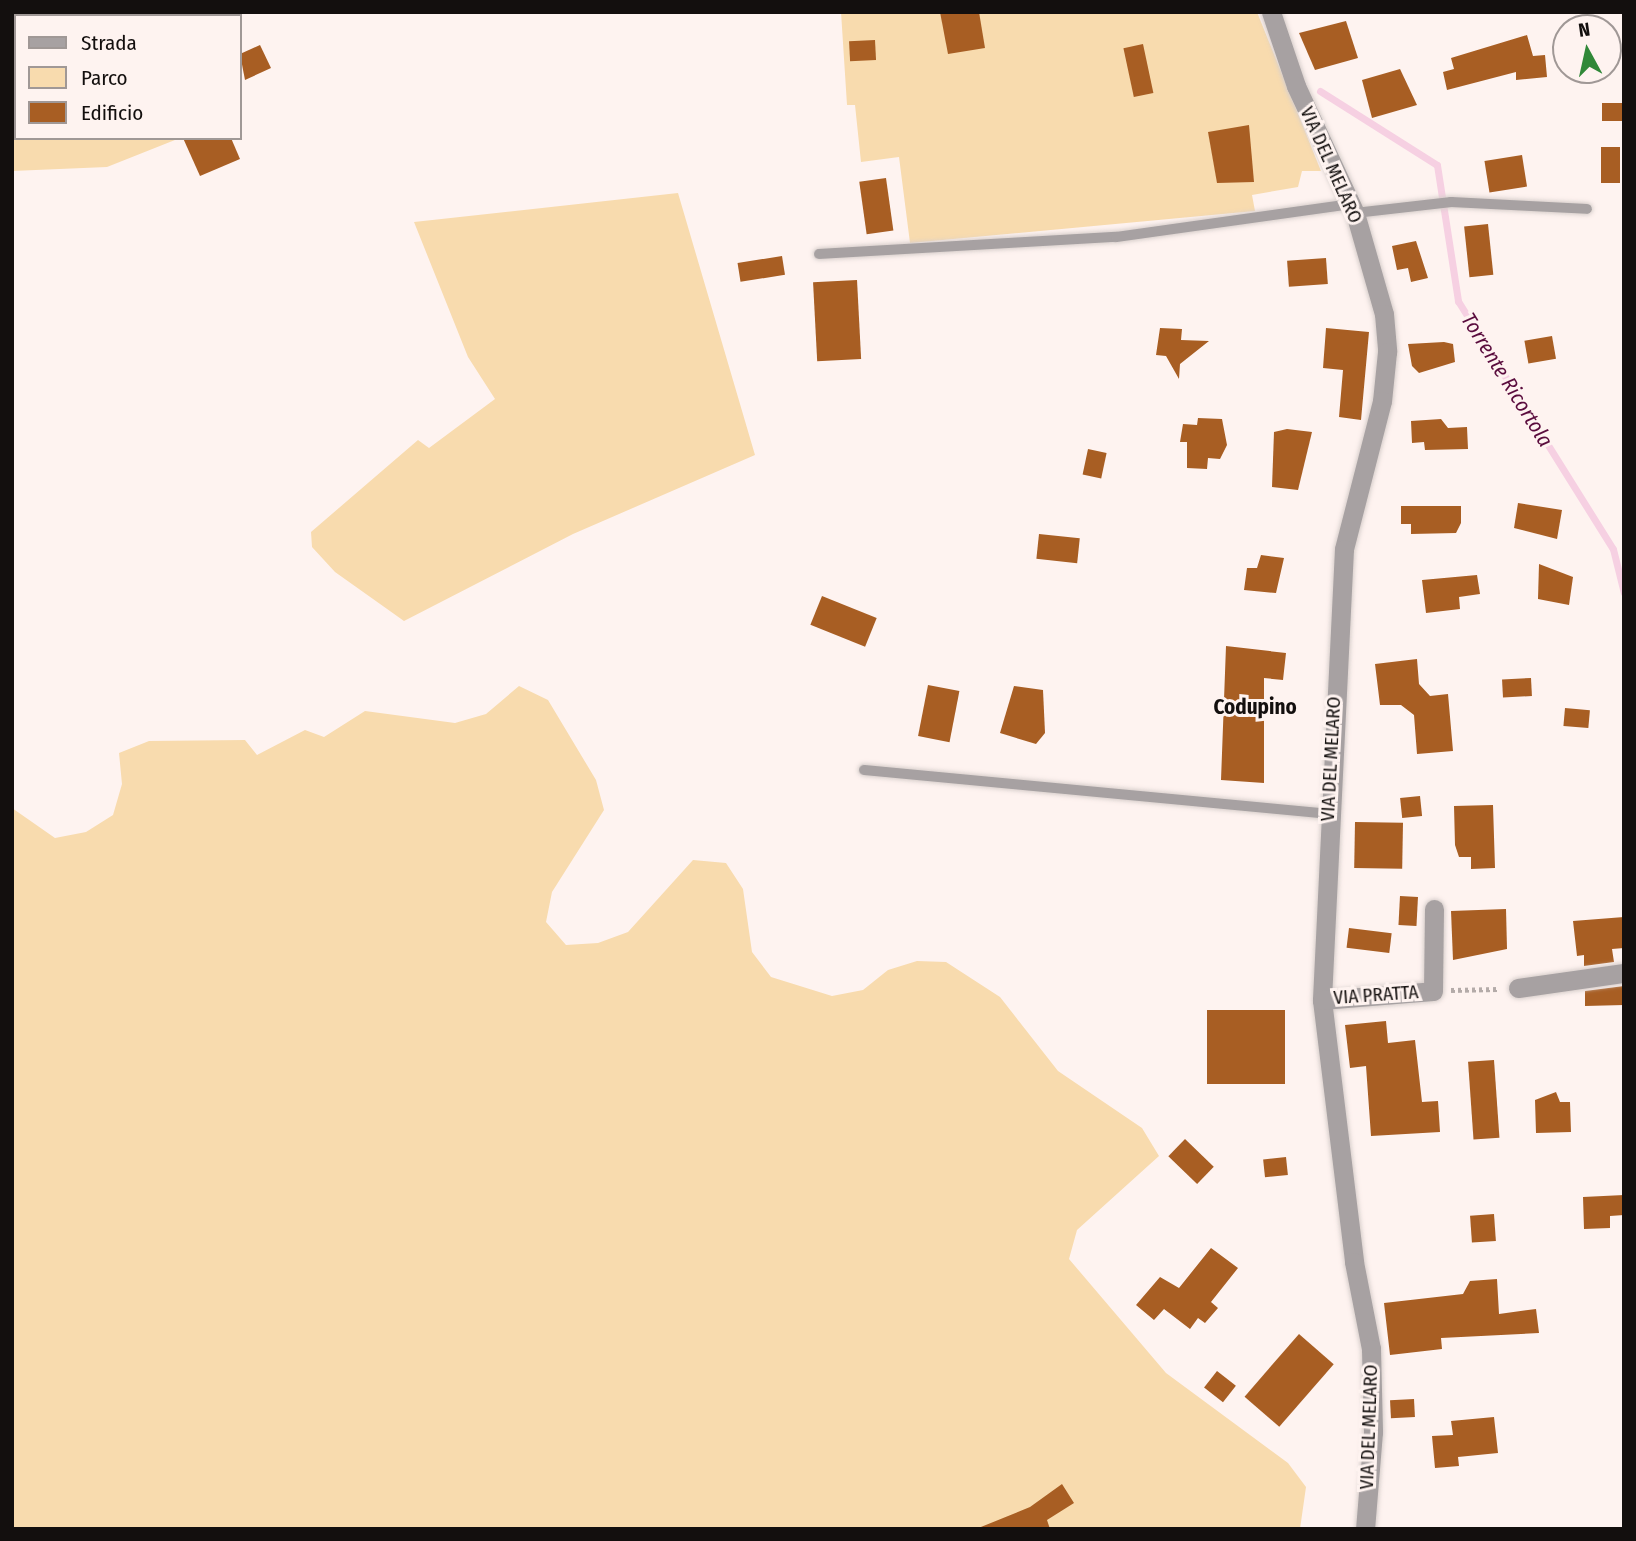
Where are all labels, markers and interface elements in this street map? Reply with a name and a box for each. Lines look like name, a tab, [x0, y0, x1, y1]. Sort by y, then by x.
legend	[14, 14, 242, 140]
north arrow	[1552, 14, 1622, 84]
text: N	[1577, 18, 1592, 42]
text: Strada	[81, 30, 137, 56]
text: Parco	[81, 65, 128, 91]
text: Edificio	[81, 100, 143, 126]
street label: VIA DEL MELARO	[1295, 103, 1367, 227]
water label: Torrente Ricortola	[1456, 308, 1558, 452]
district label: Codupino	[1213, 694, 1297, 720]
street label: VIA DEL MELARO	[1316, 696, 1346, 822]
street label: VIA PRATTA	[1333, 981, 1419, 1009]
street label: VIA DEL MELARO	[1355, 1364, 1383, 1490]

